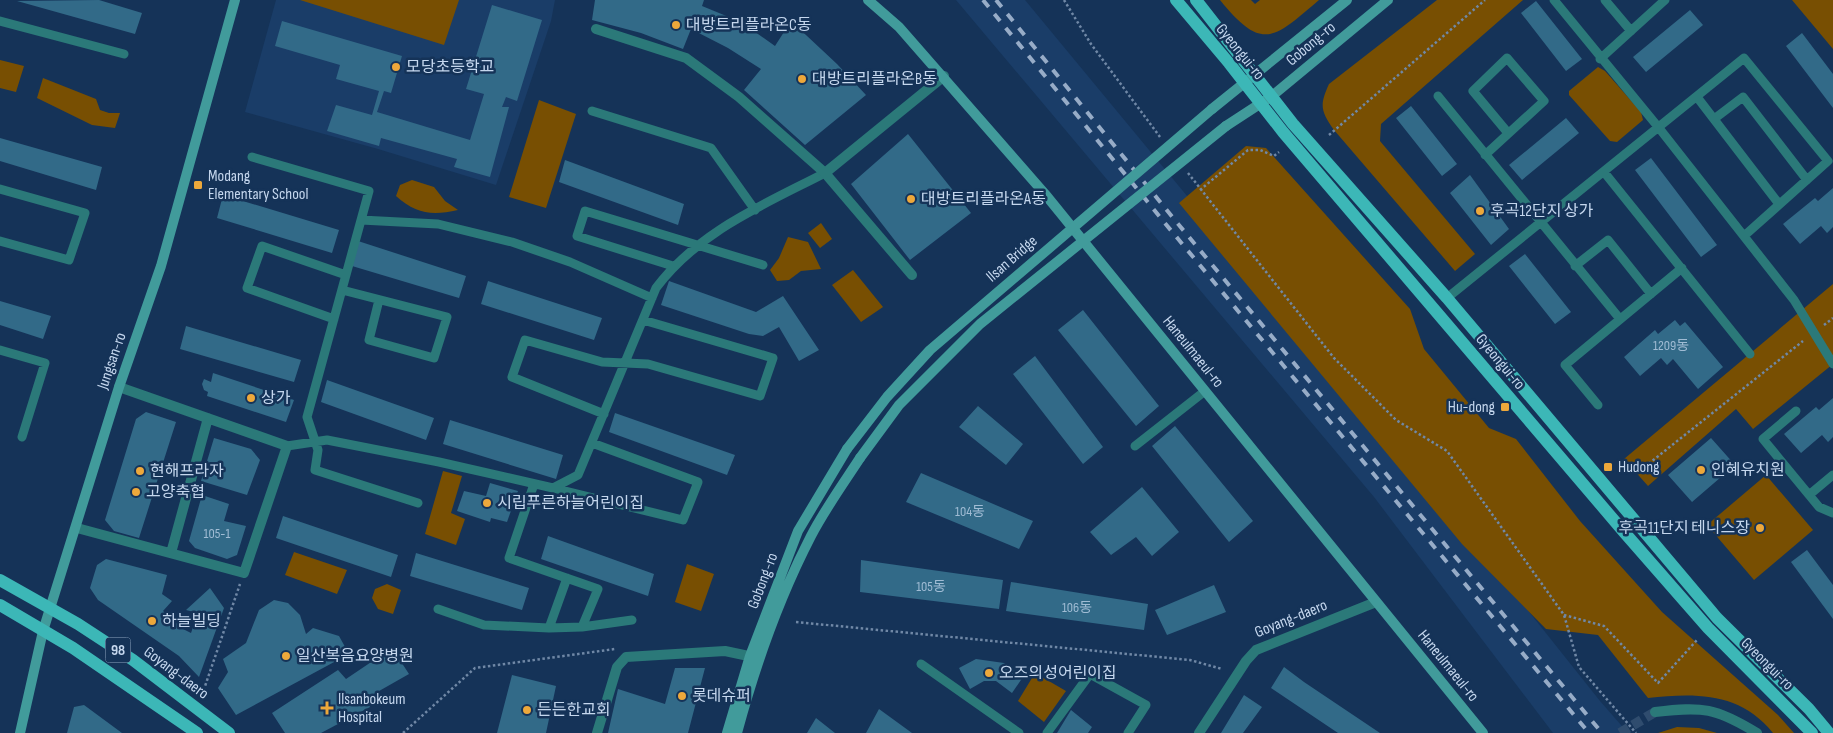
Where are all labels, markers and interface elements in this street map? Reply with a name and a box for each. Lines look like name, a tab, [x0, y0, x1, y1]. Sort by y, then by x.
place label: 대방트리플라온C동	[686, 16, 812, 35]
street label: Gobong-ro	[1283, 18, 1339, 70]
marker: 대방트리플라온C동	[670, 19, 682, 31]
street label: Gyeongui-ro	[1212, 20, 1268, 84]
place label: 모당초등학교	[406, 58, 494, 77]
marker: 모당초등학교	[390, 61, 402, 73]
place label: 대방트리플라온B동	[812, 70, 937, 89]
marker: 대방트리플라온B동	[796, 73, 808, 85]
place label: Modang Elementary School	[208, 167, 308, 204]
marker: Modang Elementary School	[192, 179, 204, 191]
place label: 대방트리플라온A동	[921, 190, 1046, 209]
marker: 대방트리플라온A동	[905, 193, 917, 205]
place label: 후곡12단지 상가	[1490, 202, 1594, 221]
marker: 후곡12단지 상가	[1474, 205, 1486, 217]
street label: Ilsan Bridge	[983, 232, 1041, 286]
street label: Haneulmaeul-ro	[1158, 312, 1228, 392]
street label: Jungsan-ro	[93, 330, 131, 393]
street label: Gyeongui-ro	[1471, 330, 1529, 394]
house number: 1209동	[1653, 337, 1689, 354]
place label: 상가	[261, 389, 291, 408]
marker: 상가	[245, 392, 257, 404]
place label: Hu-dong	[1448, 398, 1495, 417]
marker: Hu-dong	[1499, 401, 1511, 413]
place label: Hudong	[1618, 458, 1659, 477]
marker: Hudong	[1602, 461, 1614, 473]
place label: 인혜유치원	[1711, 461, 1785, 480]
place label: 현해프라자	[150, 462, 224, 481]
marker: 인혜유치원	[1695, 464, 1707, 476]
marker: 현해프라자	[134, 465, 146, 477]
place label: 고양축협	[146, 483, 205, 502]
marker: 고양축협	[130, 486, 142, 498]
place label: 시립푸른하늘어린이집	[497, 494, 644, 513]
marker: 시립푸른하늘어린이집	[481, 497, 493, 509]
house number: 104동	[955, 503, 985, 520]
place label: 후곡11단지 테니스장	[1618, 519, 1750, 538]
marker: 후곡11단지 테니스장	[1754, 522, 1766, 534]
house number: 105-1	[204, 525, 231, 542]
street label: Gobong-ro	[744, 550, 782, 612]
house number: 105동	[916, 578, 946, 595]
street label: Goyang-daero	[1252, 596, 1330, 642]
house number: 106동	[1062, 599, 1092, 616]
place label: 하늘빌딩	[162, 612, 221, 631]
marker: 하늘빌딩	[146, 615, 158, 627]
street label: Haneulmaeul-ro	[1413, 626, 1483, 706]
street label: Gyeongui-ro	[1737, 634, 1797, 694]
road number: 98	[106, 638, 130, 662]
street label: Goyang-daero	[140, 642, 212, 704]
place label: 일산복음요양병원	[296, 647, 414, 666]
marker: 일산복음요양병원	[280, 650, 292, 662]
place label: 오즈의성어린이집	[999, 664, 1117, 683]
marker: 오즈의성어린이집	[983, 667, 995, 679]
place label: 롯데슈퍼	[692, 687, 751, 706]
place label: Ilsanbokeum Hospital	[338, 690, 405, 727]
marker: 롯데슈퍼	[676, 690, 688, 702]
marker: Ilsanbokeum Hospital	[320, 701, 334, 715]
place label: 든든한교회	[537, 701, 611, 720]
marker: 든든한교회	[521, 704, 533, 716]

